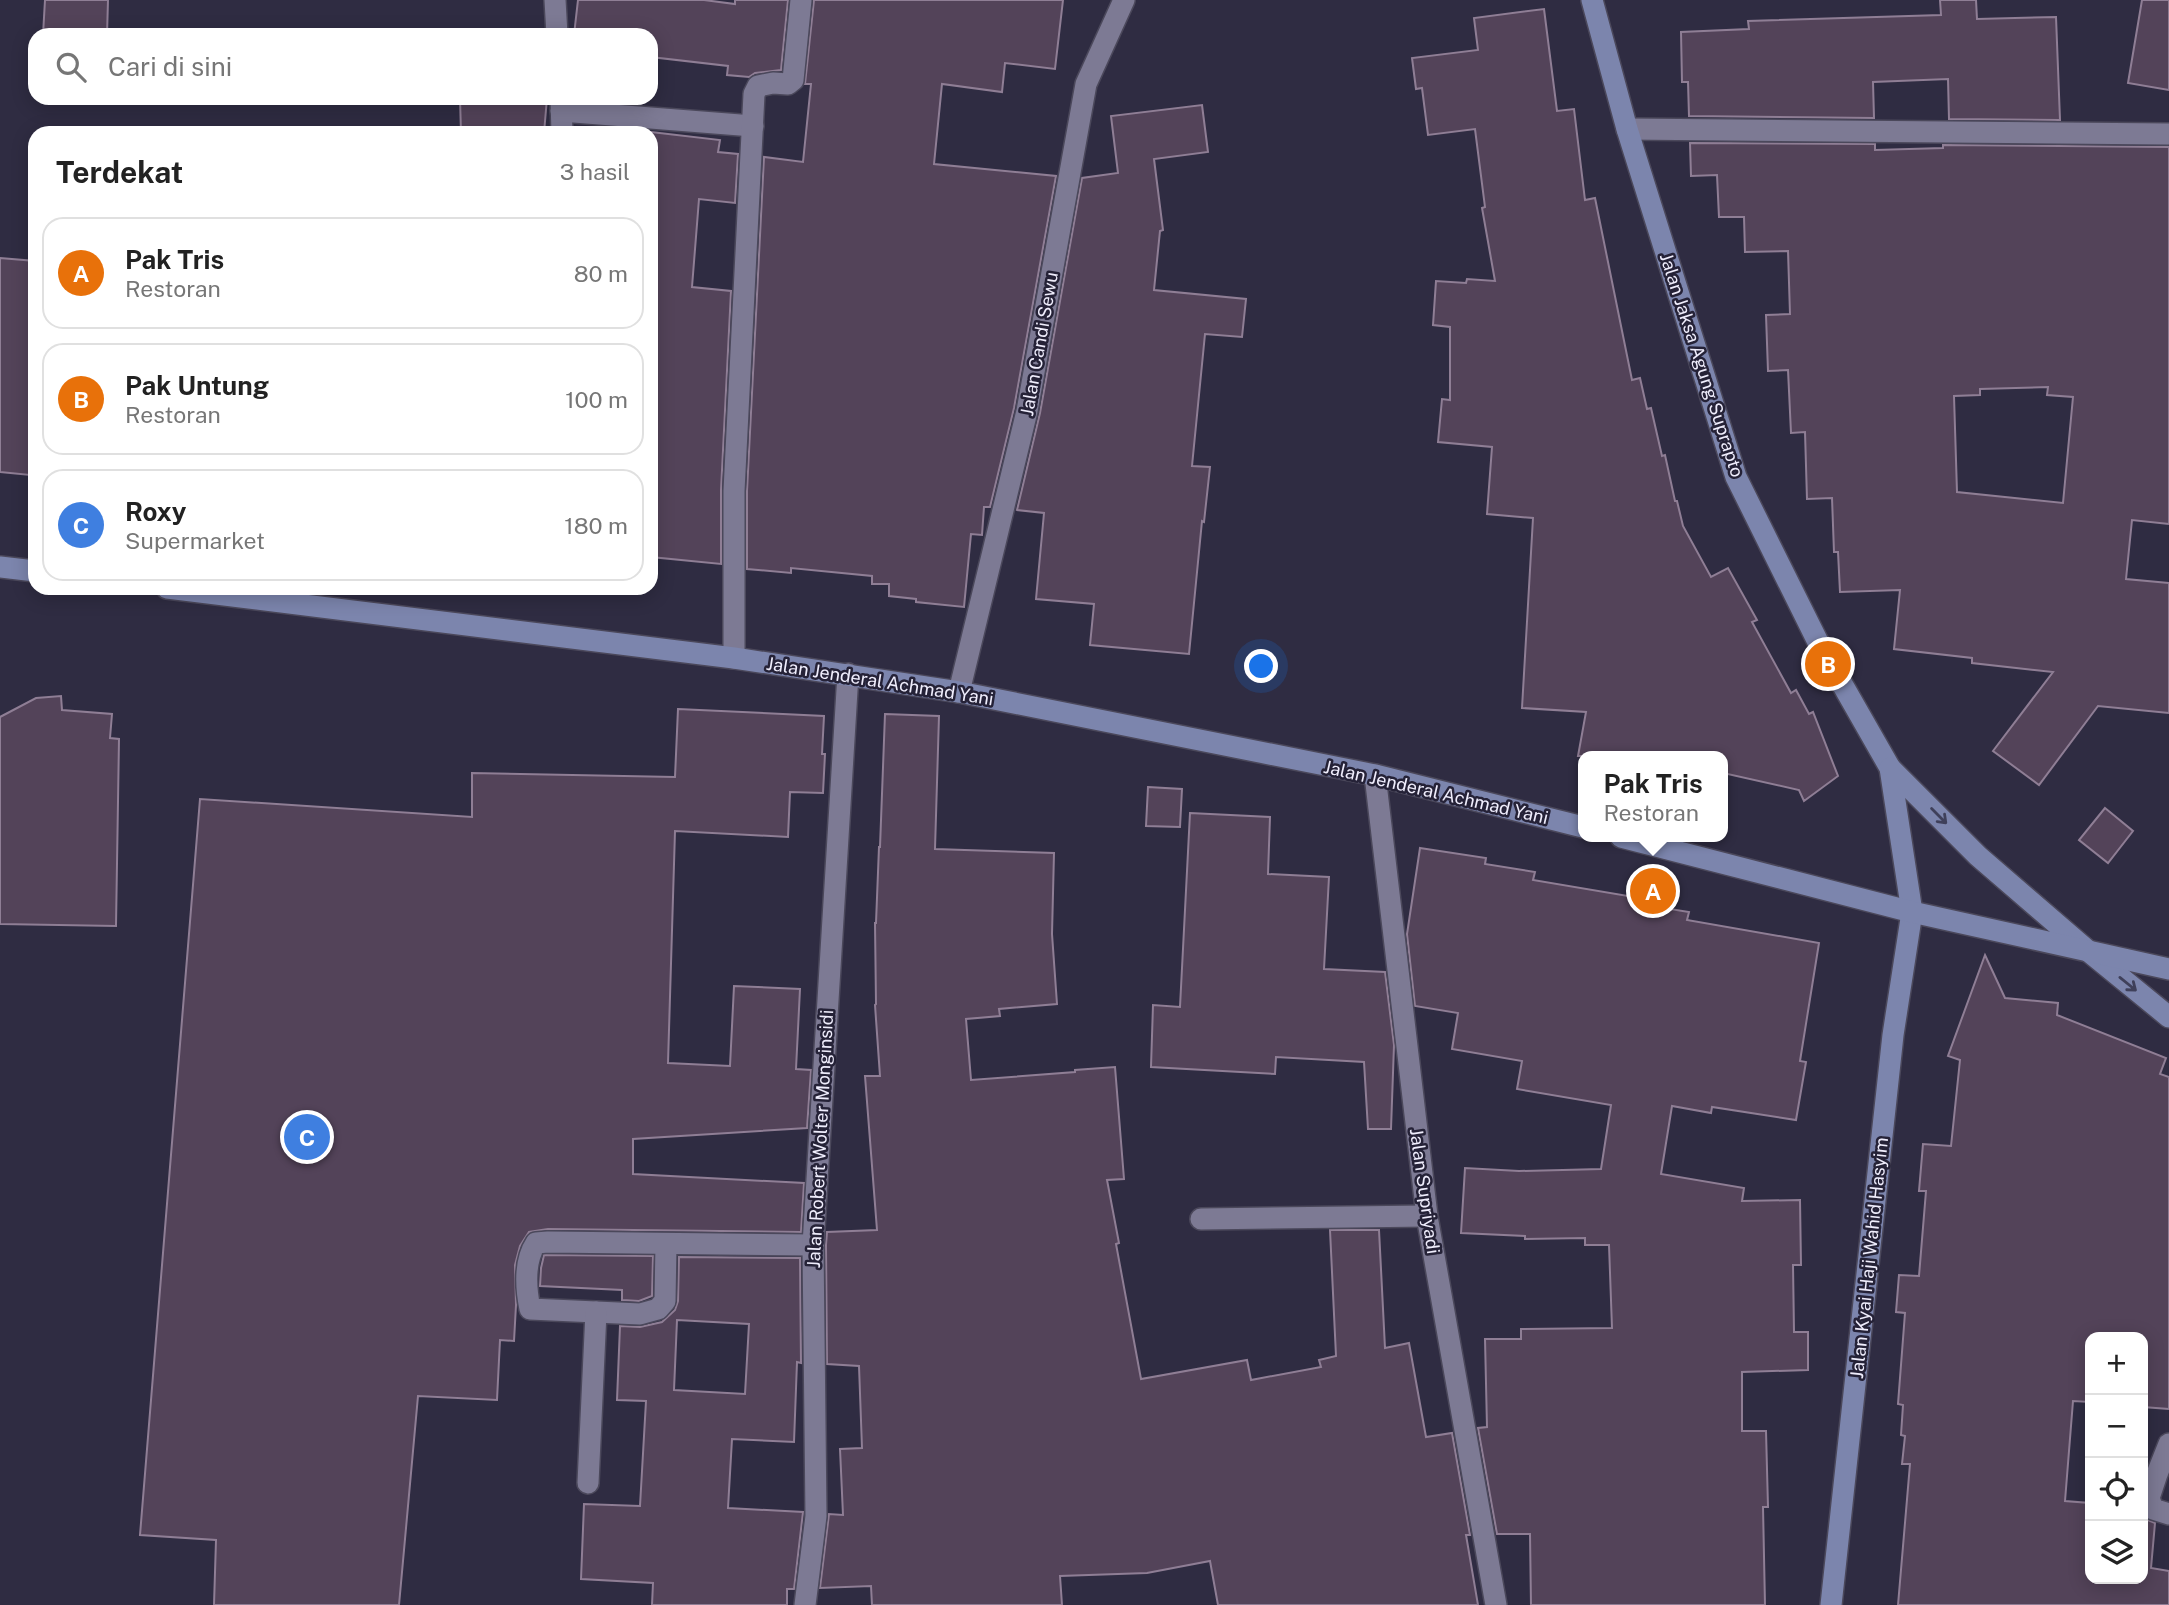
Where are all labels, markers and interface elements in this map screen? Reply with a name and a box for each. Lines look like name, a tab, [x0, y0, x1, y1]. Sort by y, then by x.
search box	[28, 28, 658, 105]
icon: search	[52, 48, 90, 86]
text: Cari di sini	[108, 51, 232, 82]
text: Terdekat	[56, 154, 183, 190]
text: 3 hasil	[560, 158, 630, 185]
text: Pak Tris	[125, 244, 224, 275]
street label: Jalan Jaksa Agung Suprapto	[1656, 250, 1748, 480]
text: A	[73, 260, 89, 287]
text: 80 m	[574, 260, 628, 287]
street label: Jalan Candi Sewu	[1016, 270, 1062, 418]
text: Restoran	[125, 275, 221, 302]
text: Pak Untung	[125, 370, 269, 401]
text: B	[73, 386, 89, 413]
text: 100 m	[565, 386, 628, 413]
text: Restoran	[125, 401, 221, 428]
text: Roxy	[125, 496, 186, 527]
text: C	[73, 512, 89, 539]
text: 180 m	[564, 512, 628, 539]
text: Supermarket	[125, 527, 265, 554]
pin: B	[1805, 638, 1851, 690]
your location	[1244, 649, 1278, 683]
street label: Jalan Jenderal Achmad Yani	[765, 653, 995, 709]
popup	[1578, 751, 1728, 842]
street label: Jalan Jenderal Achmad Yani	[1322, 756, 1550, 828]
text: Pak Tris	[1603, 768, 1703, 799]
text: Restoran	[1603, 799, 1699, 826]
one-way arrow	[1930, 808, 1947, 825]
pin: A	[1630, 865, 1676, 917]
one-way arrow	[2119, 976, 2137, 991]
street label: Jalan Robert Wolter Monginsidi	[803, 1009, 837, 1269]
pin: C	[284, 1111, 330, 1163]
street label: Jalan Supriyadi	[1406, 1127, 1444, 1255]
street label: Jalan Kyai Haji Wahid Hasyim	[1846, 1136, 1892, 1380]
map controls	[2085, 1332, 2148, 1584]
button: +	[2085, 1332, 2148, 1395]
button: −	[2085, 1395, 2148, 1458]
button: locate	[2085, 1458, 2148, 1521]
button: layers	[2085, 1521, 2148, 1584]

